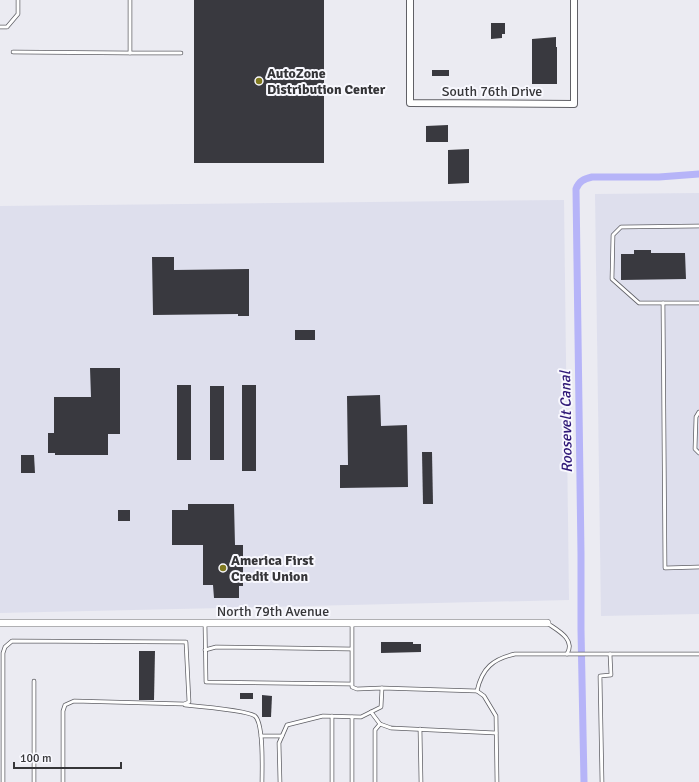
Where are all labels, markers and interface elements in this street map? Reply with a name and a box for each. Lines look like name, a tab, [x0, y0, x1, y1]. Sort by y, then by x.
place label: AutoZone Distribution Center	[267, 65, 386, 98]
marker: AutoZone Distribution Center	[254, 76, 264, 86]
street label: South 76th Drive	[442, 83, 542, 100]
water label: Roosevelt Canal	[556, 369, 576, 473]
place label: America First Credit Union	[231, 552, 315, 585]
marker: America First Credit Union	[218, 563, 228, 573]
street label: North 79th Avenue	[217, 603, 329, 620]
scale bar	[14, 744, 121, 770]
text: 100 m	[20, 751, 52, 766]

